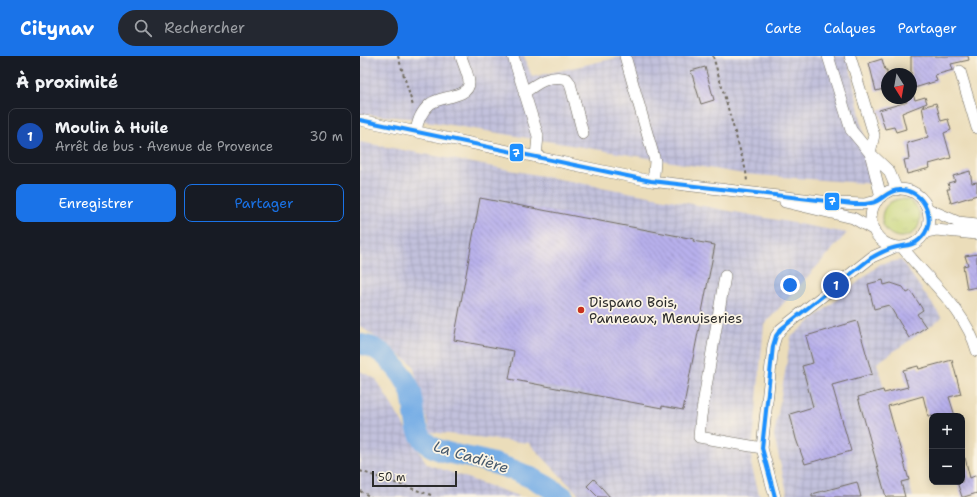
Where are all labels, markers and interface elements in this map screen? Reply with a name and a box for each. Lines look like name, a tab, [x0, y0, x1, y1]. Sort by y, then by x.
search box	[118, 10, 398, 46]
text: Citynav	[20, 16, 94, 41]
icon: search	[132, 17, 154, 39]
text: Rechercher	[164, 18, 245, 38]
text: Carte	[765, 19, 802, 37]
text: Calques	[824, 19, 876, 37]
text: Partager	[898, 19, 957, 37]
north arrow	[881, 68, 917, 104]
text: À proximité	[16, 71, 118, 93]
text: Moulin à Huile	[55, 118, 168, 138]
text: 1	[27, 128, 33, 145]
text: 30 m	[309, 128, 343, 145]
text: Arrêt de bus · Avenue de Provence	[55, 138, 273, 155]
line badge: 7	[509, 143, 524, 162]
text: 7	[512, 146, 520, 161]
button: Enregistrer	[16, 184, 176, 222]
button: Partager	[184, 184, 344, 222]
line badge: 7	[824, 192, 840, 211]
text: 7	[828, 194, 836, 209]
pin: 1	[823, 270, 849, 300]
your location	[780, 275, 800, 295]
place label: Dispano Bois, Panneaux, Menuiseries	[589, 293, 742, 327]
marker: Dispano Bois, Panneaux, Menuiseries	[576, 305, 586, 315]
map controls	[929, 413, 965, 485]
button: +	[929, 413, 965, 449]
water label: La Cadière	[431, 436, 511, 478]
button: −	[929, 449, 965, 485]
scale bar	[372, 469, 457, 488]
text: 50 m	[378, 470, 406, 485]

